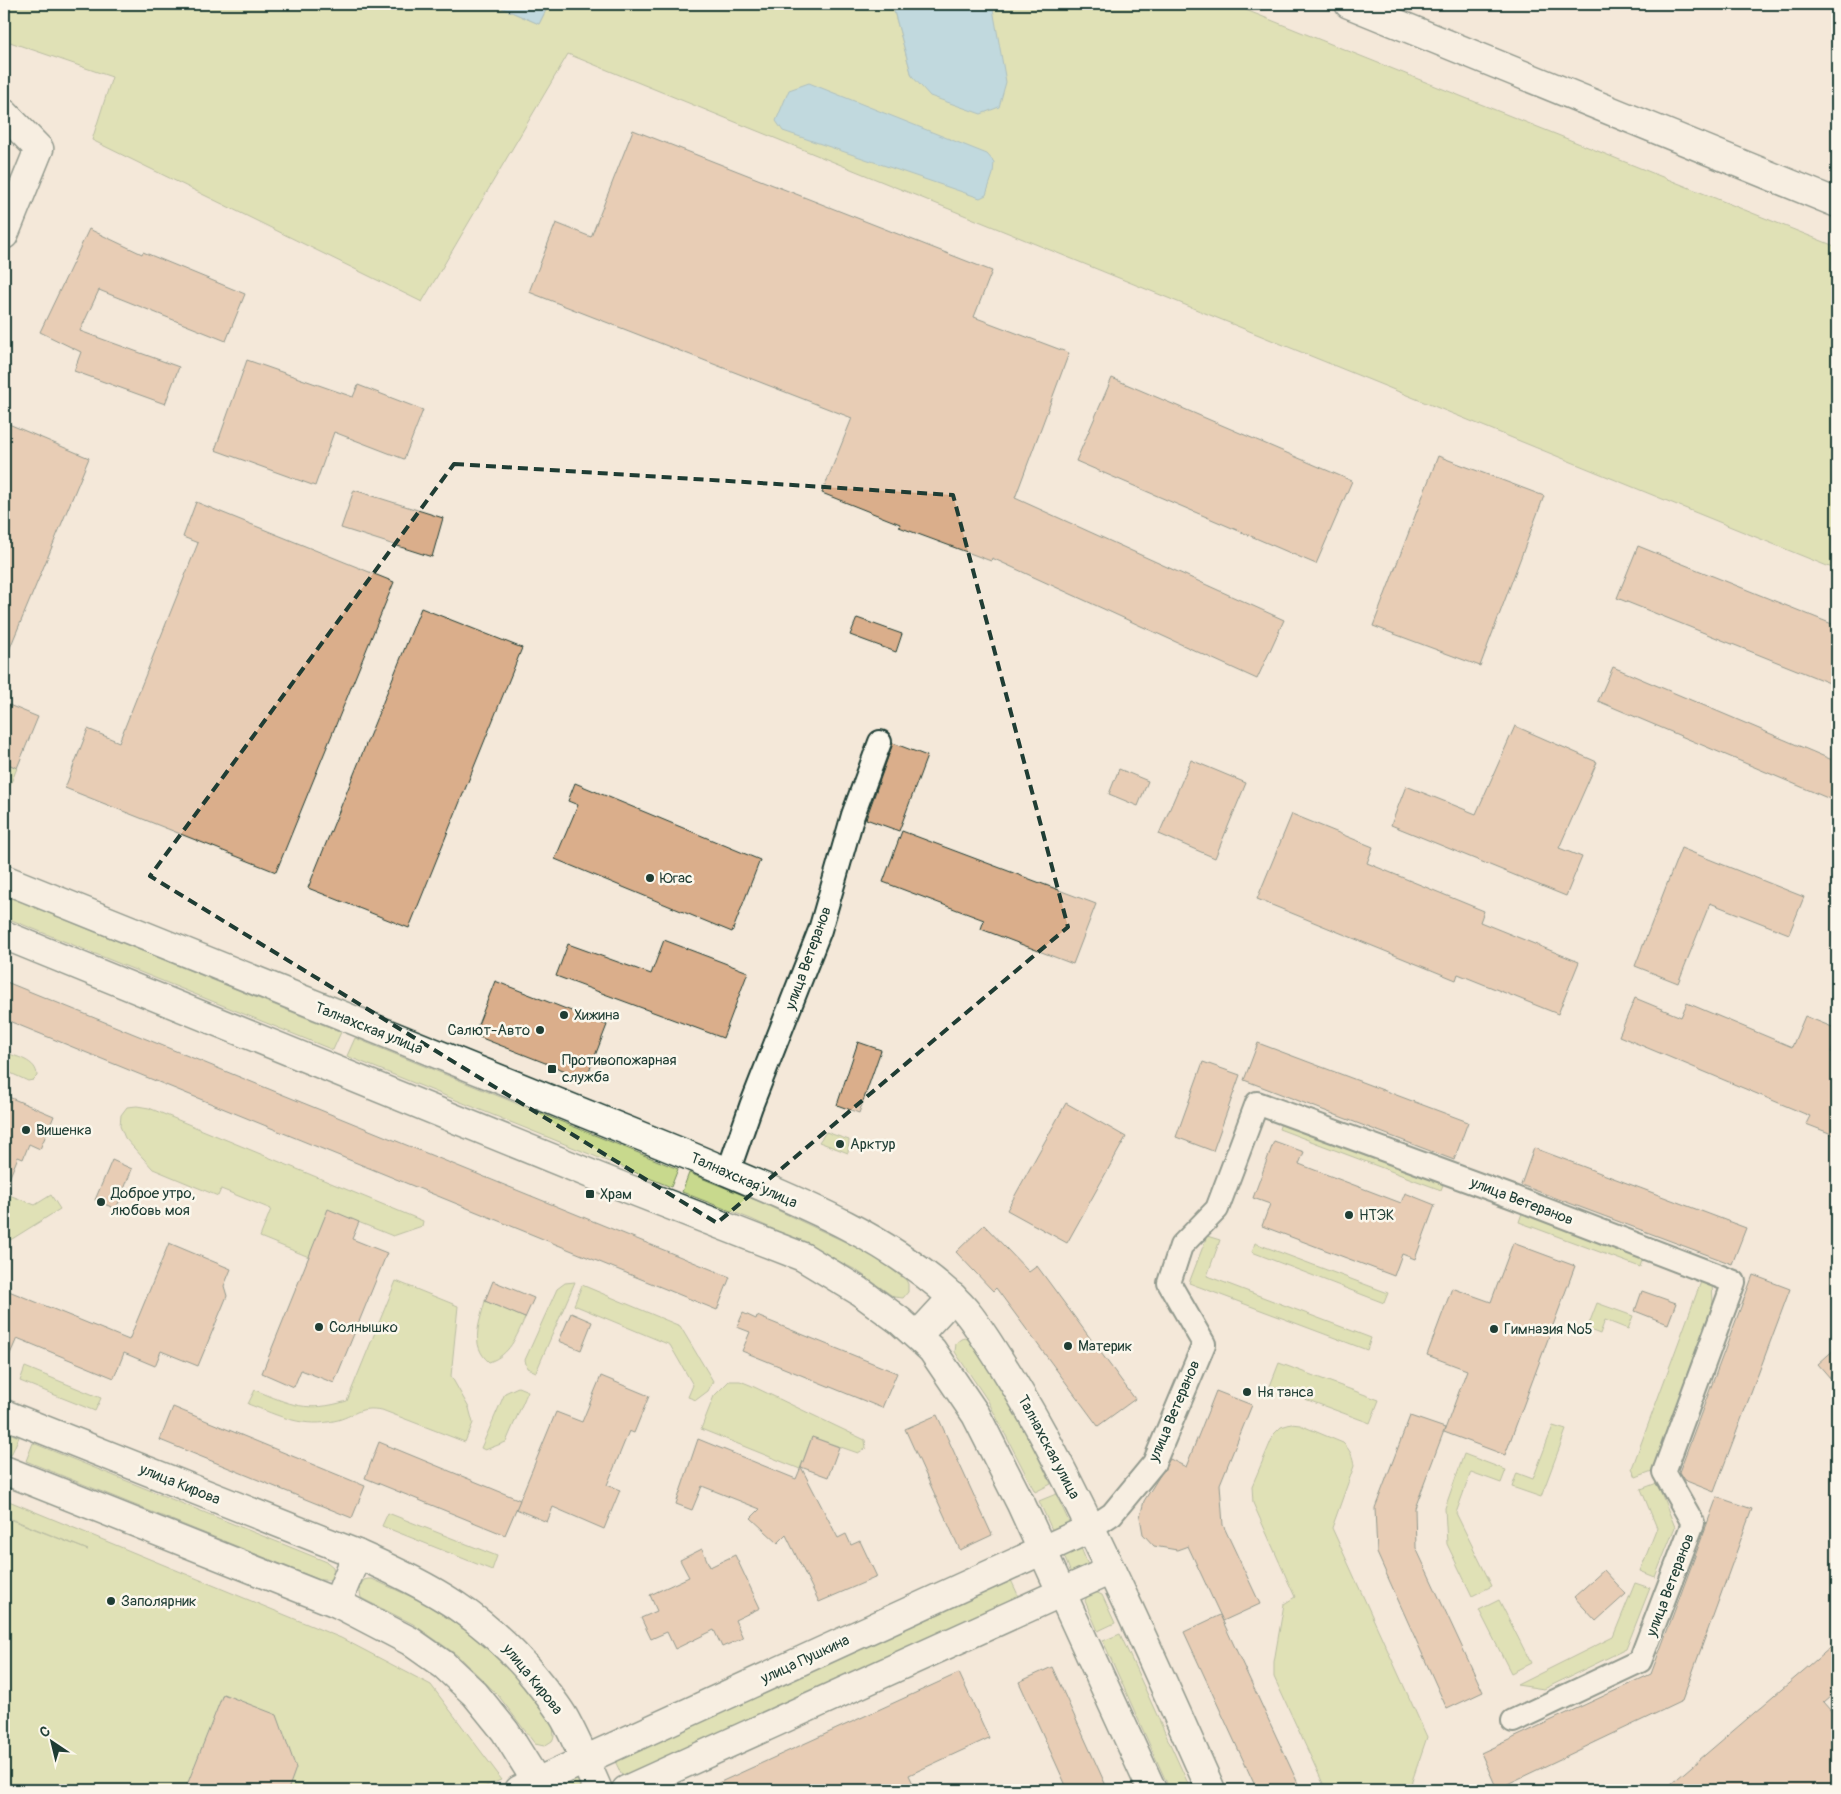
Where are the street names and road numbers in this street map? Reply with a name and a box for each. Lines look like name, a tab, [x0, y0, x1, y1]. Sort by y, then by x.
street label: улица Ветеранов	[781, 904, 836, 1013]
street label: Талнахская улица	[312, 998, 426, 1059]
street label: Талнахская улица	[687, 1148, 800, 1213]
street label: улица Ветеранов	[1467, 1173, 1576, 1230]
street label: улица Ветеранов	[1144, 1358, 1204, 1466]
street label: Талнахская улица	[1013, 1392, 1084, 1503]
street label: улица Кирова	[136, 1459, 223, 1509]
street label: улица Ветеранов	[1642, 1531, 1699, 1640]
street label: улица Пушкина	[757, 1631, 853, 1689]
street label: улица Кирова	[498, 1639, 567, 1718]

